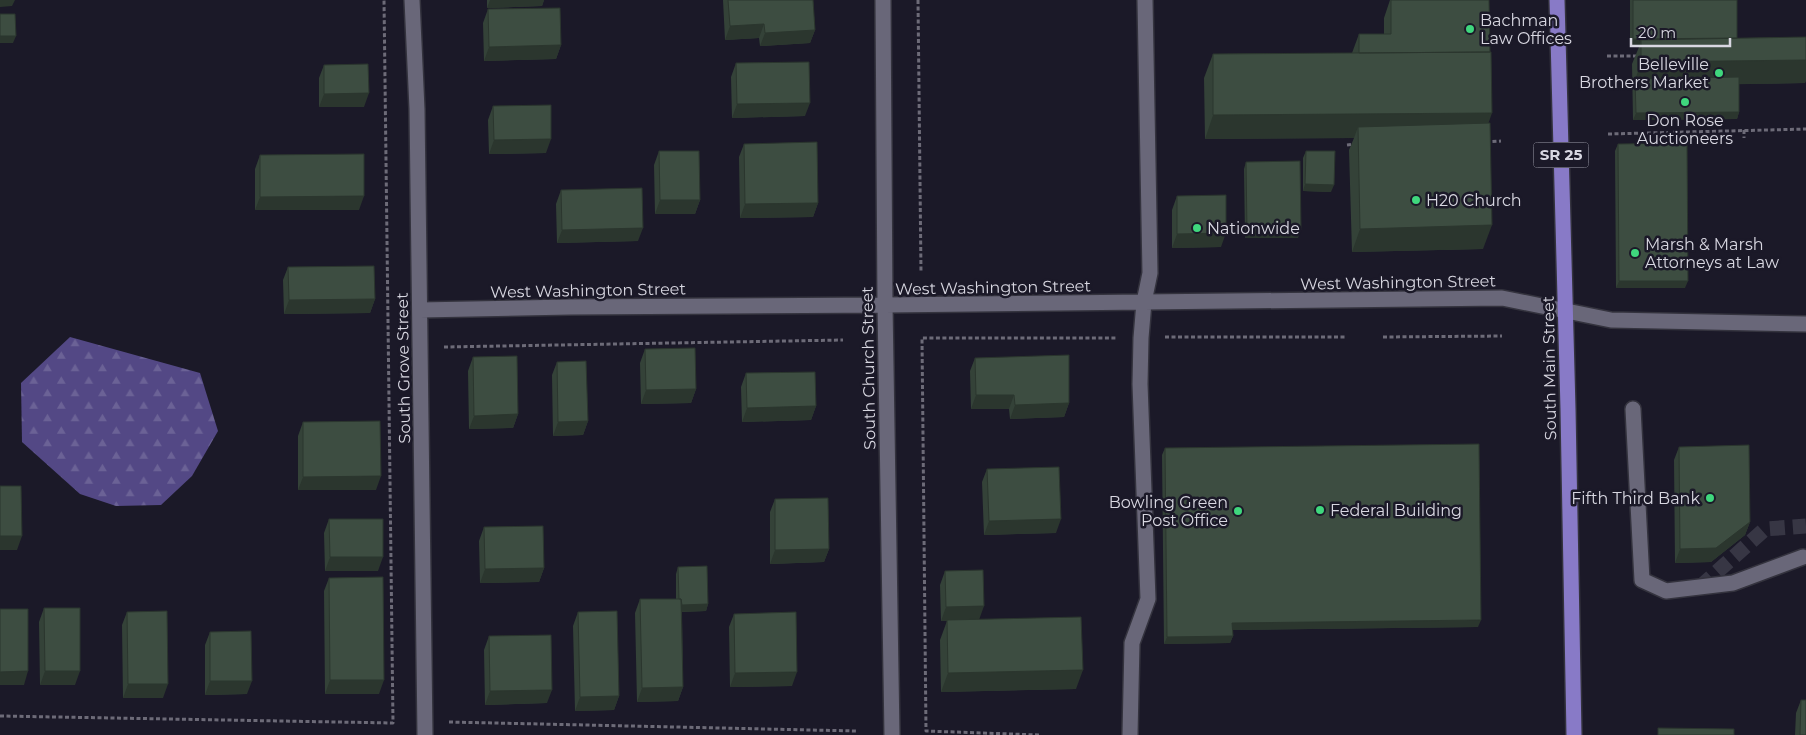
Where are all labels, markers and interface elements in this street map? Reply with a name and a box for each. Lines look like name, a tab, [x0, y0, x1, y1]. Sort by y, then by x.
place label: Bachman Law Offices	[1480, 11, 1572, 48]
scale bar	[1631, 15, 1730, 47]
marker: Bachman Law Offices	[1464, 23, 1476, 35]
text: 20 m	[1638, 23, 1676, 42]
place label: Belleville Brothers Market	[1579, 55, 1709, 92]
marker: Belleville Brothers Market	[1713, 67, 1725, 79]
marker: Don Rose Auctioneers	[1679, 96, 1691, 108]
place label: Don Rose Auctioneers	[1637, 111, 1733, 148]
road number: SR 25	[1534, 142, 1588, 168]
place label: H20 Church	[1426, 191, 1522, 210]
marker: H20 Church	[1410, 194, 1422, 206]
place label: Nationwide	[1207, 219, 1300, 238]
marker: Nationwide	[1191, 222, 1203, 234]
place label: Marsh & Marsh Attorneys at Law	[1645, 235, 1779, 272]
marker: Marsh & Marsh Attorneys at Law	[1629, 247, 1641, 259]
street label: West Washington Street	[1300, 271, 1497, 294]
street label: West Washington Street	[895, 276, 1092, 299]
street label: West Washington Street	[490, 279, 687, 302]
street label: South Church Street	[858, 286, 879, 450]
street label: South Grove Street	[393, 292, 414, 444]
street label: South Main Street	[1539, 295, 1560, 440]
place label: Fifth Third Bank	[1571, 489, 1700, 508]
marker: Fifth Third Bank	[1704, 492, 1716, 504]
place label: Bowling Green Post Office	[1109, 493, 1228, 530]
place label: Federal Building	[1330, 501, 1462, 520]
marker: Federal Building	[1314, 504, 1326, 516]
marker: Bowling Green Post Office	[1232, 505, 1244, 517]

